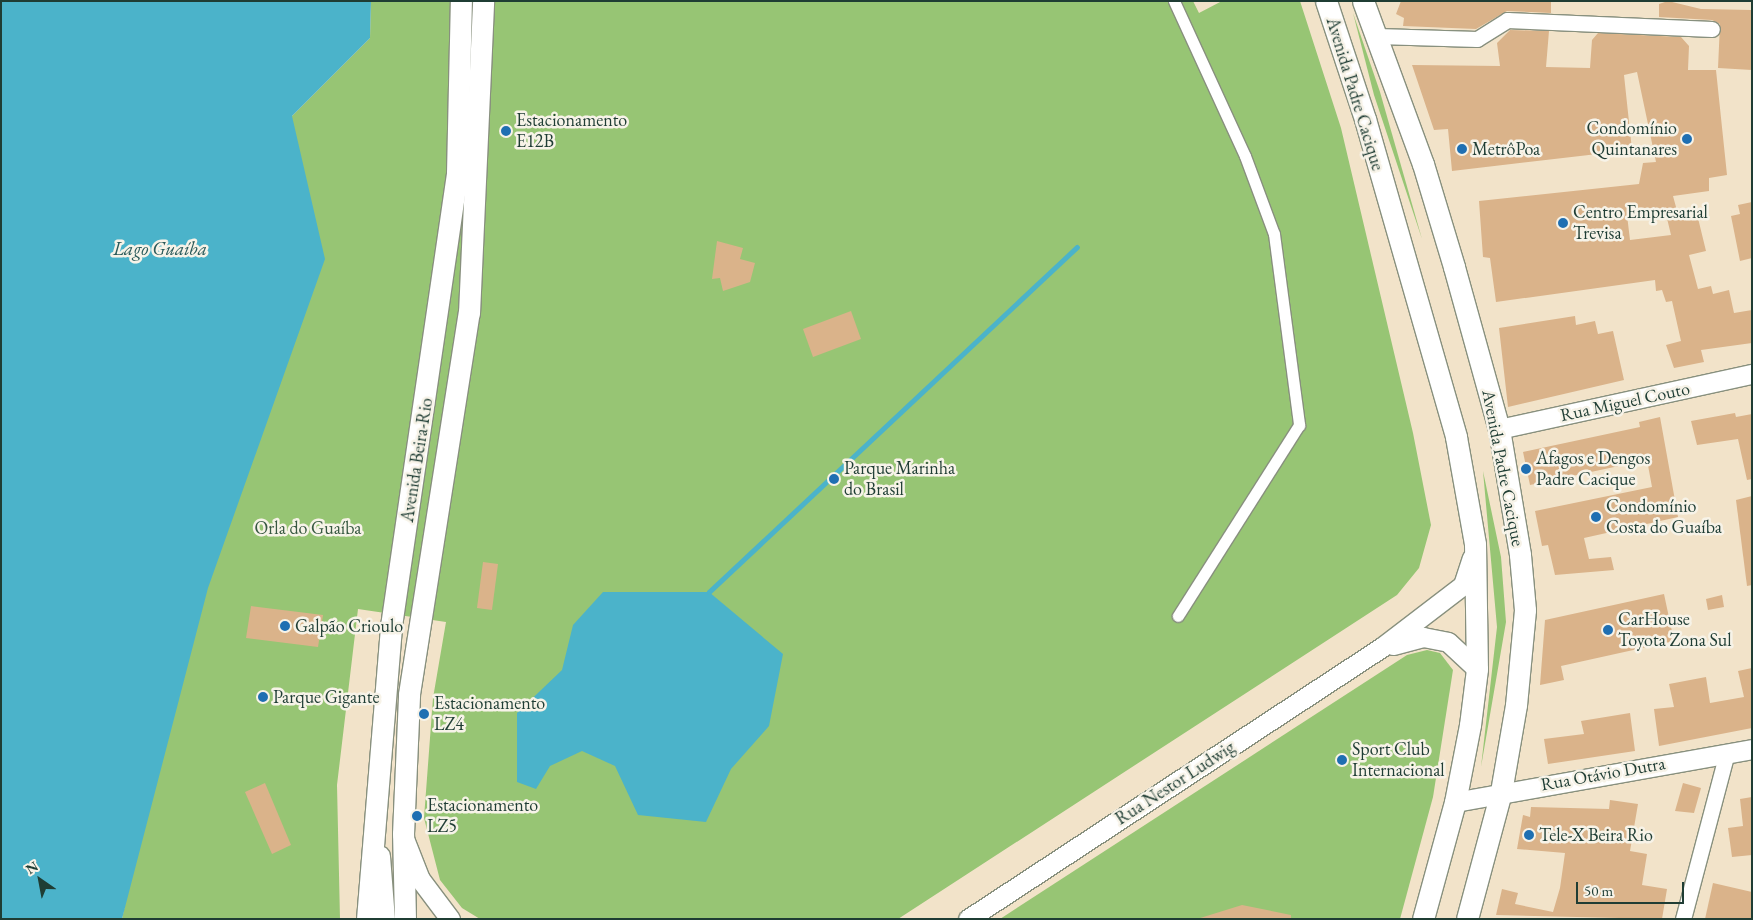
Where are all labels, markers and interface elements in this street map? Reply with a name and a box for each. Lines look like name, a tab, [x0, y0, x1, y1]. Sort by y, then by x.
street label: Avenida Padre Cacique	[1321, 15, 1389, 173]
place label: Estacionamento E12B	[516, 110, 627, 152]
place label: Condomínio Quintanares	[1587, 118, 1677, 160]
marker: Estacionamento E12B	[500, 125, 512, 137]
marker: Condomínio Quintanares	[1681, 133, 1693, 145]
place label: MetrôPoa	[1472, 138, 1540, 160]
marker: MetrôPoa	[1456, 143, 1468, 155]
place label: Centro Empresarial Trevisa	[1573, 202, 1708, 244]
marker: Centro Empresarial Trevisa	[1557, 217, 1569, 229]
water label: Lago Guaíba	[113, 238, 207, 260]
street label: Rua Miguel Couto	[1558, 378, 1692, 426]
street label: Avenida Padre Cacique	[1477, 388, 1529, 548]
street label: Avenida Beira-Rio	[396, 396, 438, 524]
place label: Afagos e Dengos Padre Cacique	[1536, 448, 1650, 490]
place label: Parque Marinha do Brasil	[844, 458, 955, 500]
marker: Afagos e Dengos Padre Cacique	[1520, 463, 1532, 475]
marker: Parque Marinha do Brasil	[828, 473, 840, 485]
place label: Condomínio Costa do Guaíba	[1606, 496, 1722, 538]
marker: Condomínio Costa do Guaíba	[1590, 511, 1602, 523]
park label: Orla do Guaíba	[255, 517, 361, 539]
place label: CarHouse Toyota Zona Sul	[1618, 609, 1732, 652]
place label: Galpão Crioulo	[295, 615, 403, 637]
marker: Galpão Crioulo	[279, 620, 291, 632]
marker: CarHouse Toyota Zona Sul	[1602, 624, 1614, 636]
place label: Parque Gigante	[273, 686, 379, 708]
marker: Parque Gigante	[257, 691, 269, 703]
place label: Estacionamento LZ4	[434, 693, 545, 736]
marker: Estacionamento LZ4	[418, 708, 430, 720]
street label: Rua Nestor Ludwig	[1111, 736, 1239, 830]
place label: Sport Club Internacional	[1352, 739, 1445, 782]
street label: Rua Otávio Dutra	[1539, 752, 1667, 796]
marker: Sport Club Internacional	[1336, 754, 1348, 766]
place label: Estacionamento LZ5	[427, 795, 538, 838]
marker: Estacionamento LZ5	[411, 810, 423, 822]
place label: Tele-X Beira Rio	[1539, 824, 1653, 846]
marker: Tele-X Beira Rio	[1523, 829, 1535, 841]
north arrow	[15, 855, 65, 905]
text: N	[22, 857, 41, 878]
scale bar	[1578, 872, 1686, 904]
text: 50 m	[1584, 881, 1613, 900]

